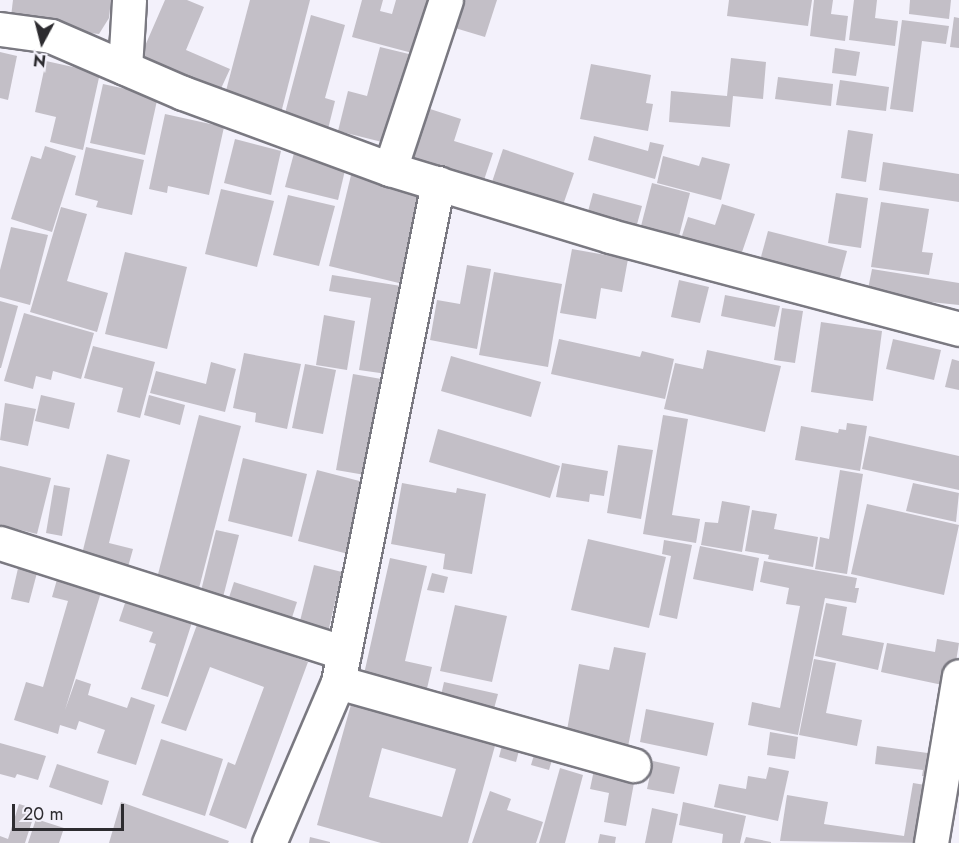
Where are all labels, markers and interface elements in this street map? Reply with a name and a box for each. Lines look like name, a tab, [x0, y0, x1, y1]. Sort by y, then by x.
north arrow	[12, 12, 72, 72]
text: N	[32, 48, 47, 73]
scale bar	[15, 792, 128, 830]
text: 20 m	[23, 801, 63, 827]

